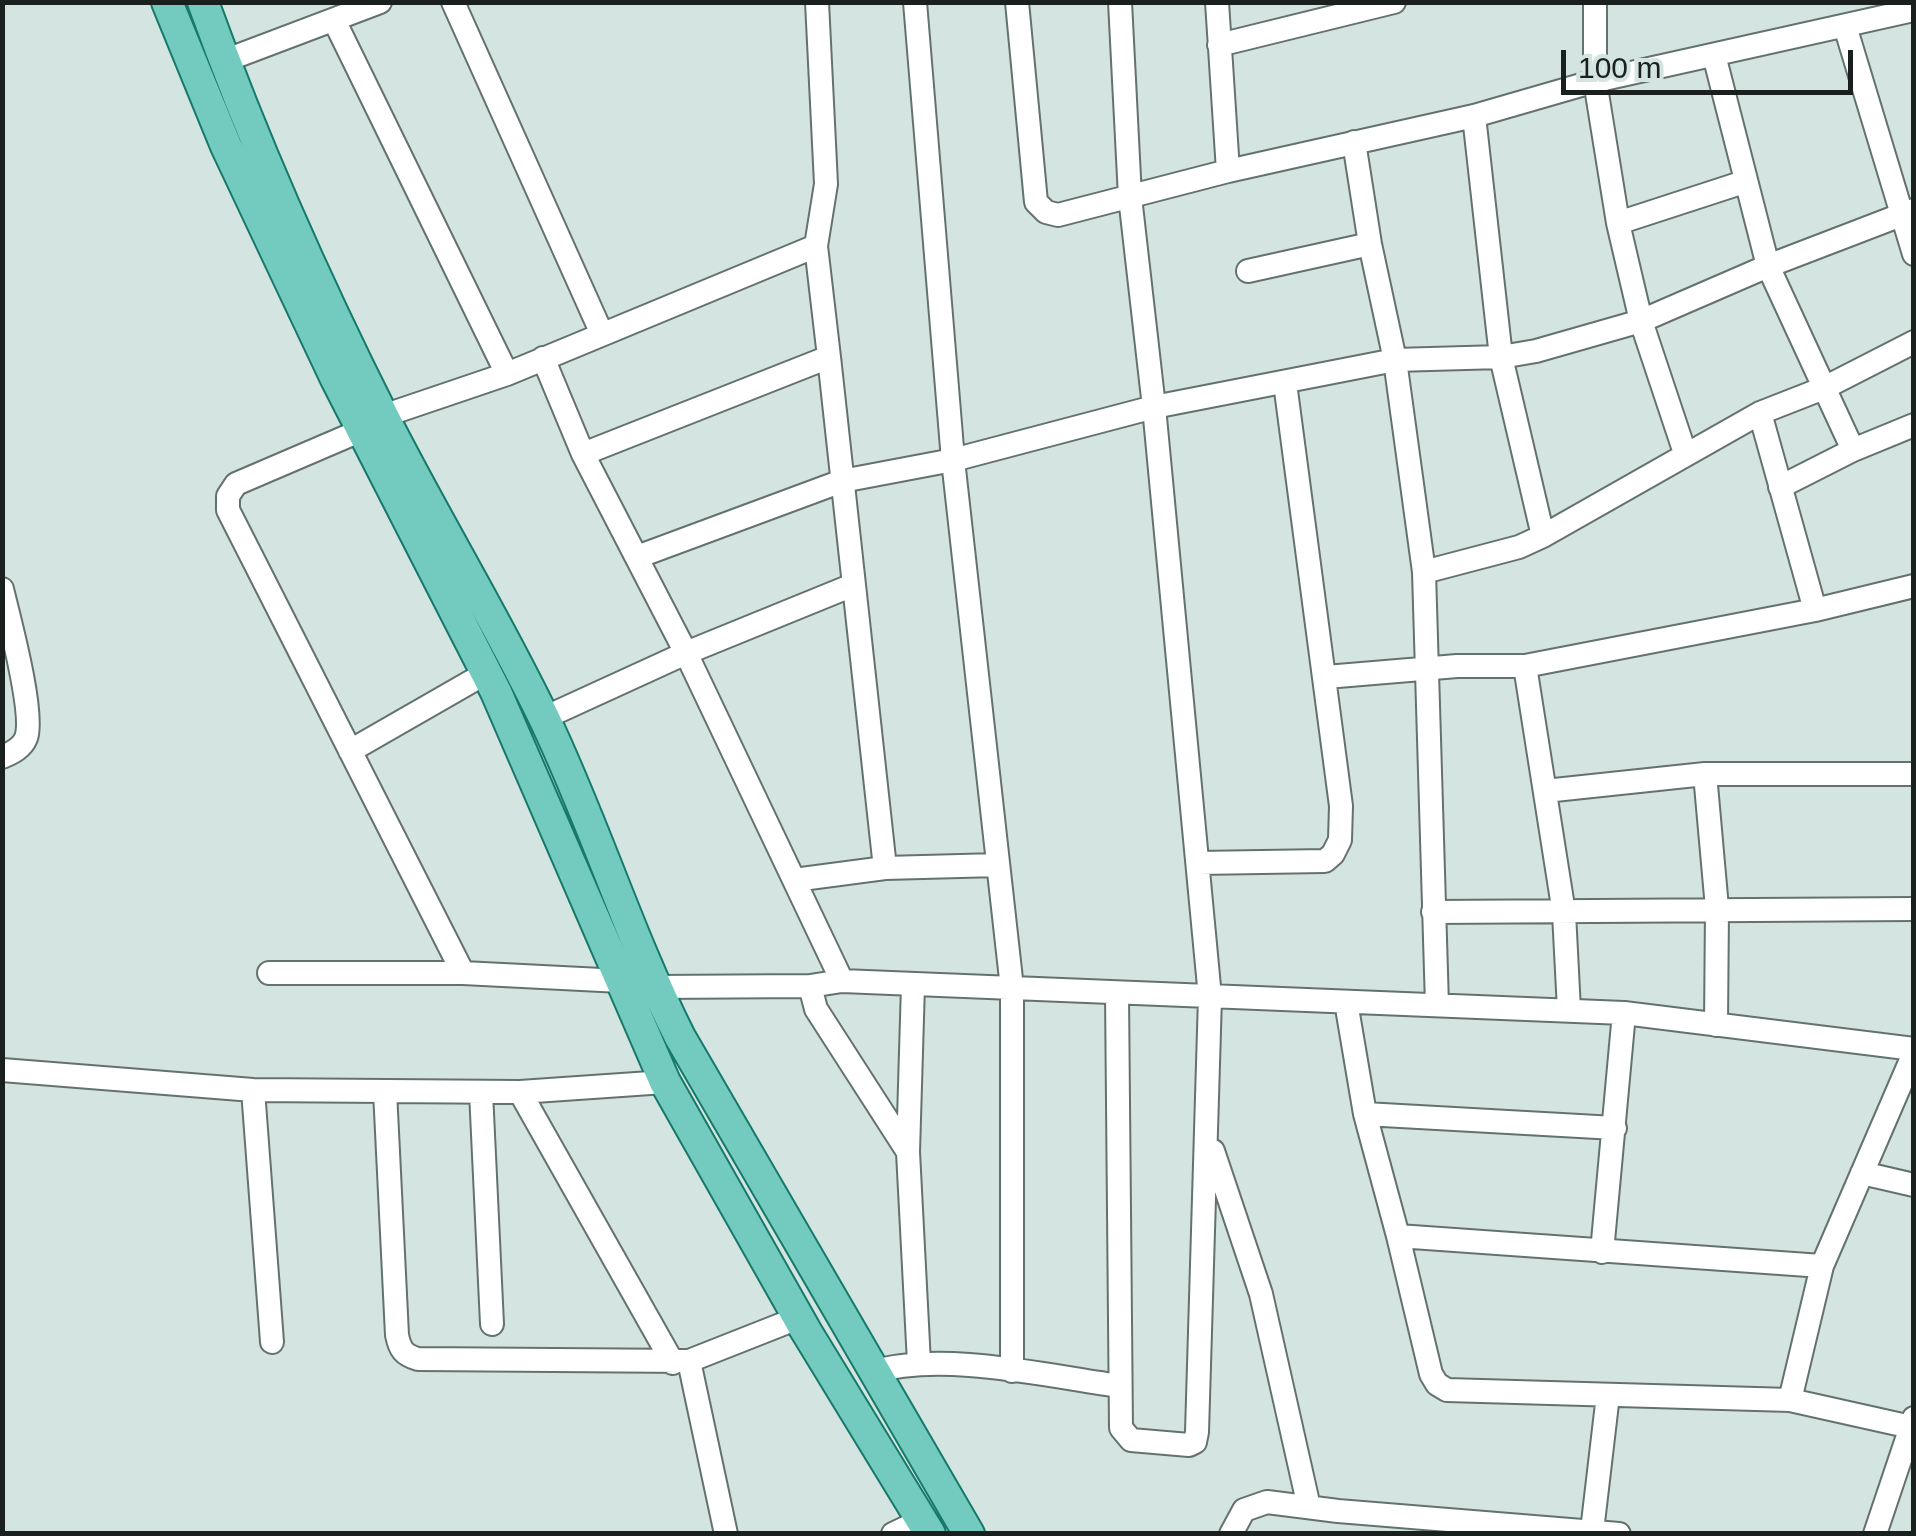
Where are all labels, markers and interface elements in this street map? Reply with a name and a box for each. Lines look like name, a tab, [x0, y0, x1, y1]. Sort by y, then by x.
scale bar	[1566, 30, 1858, 92]
text: 100 m	[1578, 51, 1661, 84]

